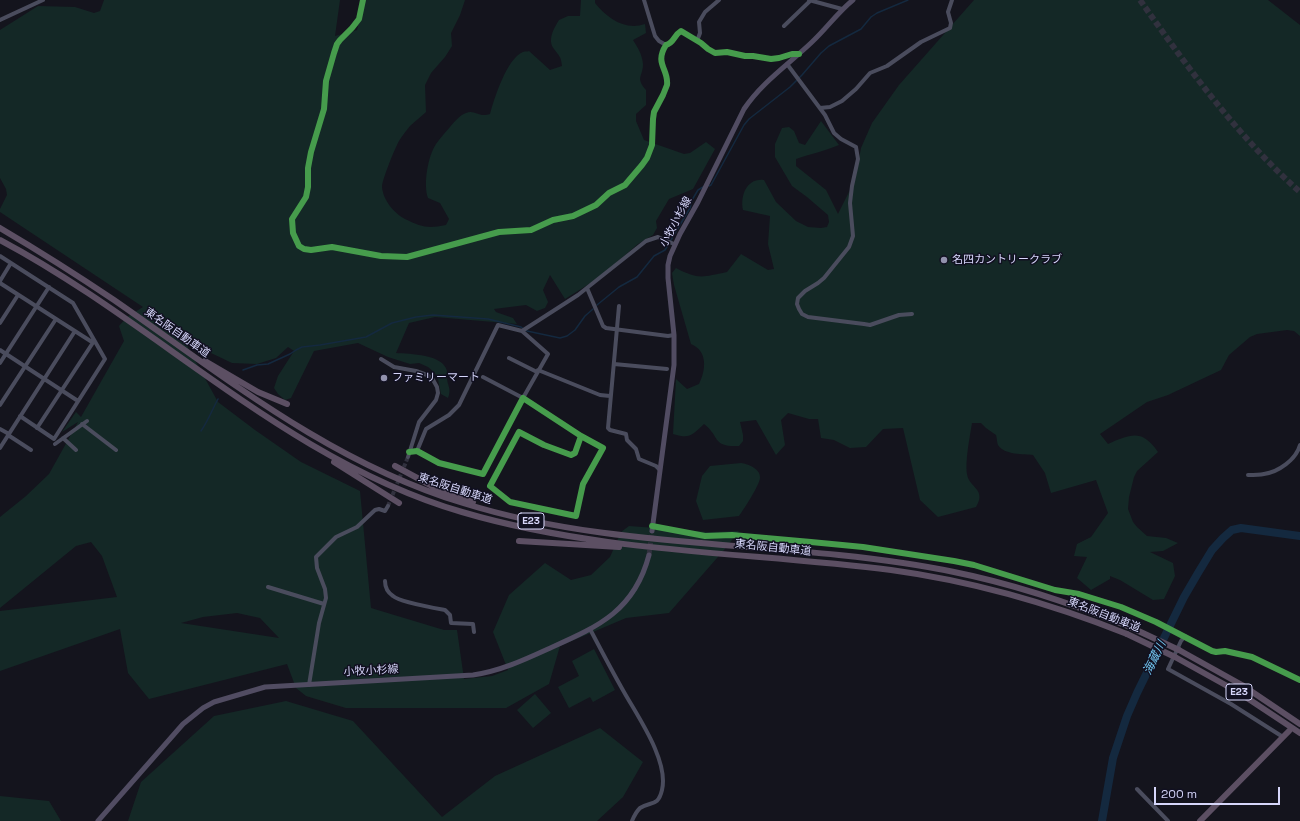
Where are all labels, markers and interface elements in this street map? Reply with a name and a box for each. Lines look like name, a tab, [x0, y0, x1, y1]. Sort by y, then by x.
street label: 小牧小杉線	[657, 195, 695, 249]
place label: 名四カントリークラブ	[952, 253, 1062, 267]
marker: 名四カントリークラブ	[939, 255, 949, 265]
street label: 東名阪自動車道	[142, 306, 212, 360]
place label: ファミリーマート	[392, 371, 480, 385]
marker: ファミリーマート	[379, 373, 389, 383]
street label: 東名阪自動車道	[416, 471, 494, 507]
road number: E23	[518, 513, 544, 529]
street label: 東名阪自動車道	[734, 537, 812, 559]
street label: 東名阪自動車道	[1066, 595, 1142, 635]
water label: 海蔵川	[1141, 639, 1169, 677]
street label: 小牧小杉線	[343, 663, 399, 679]
road number: E23	[1226, 684, 1252, 700]
scale bar	[1156, 779, 1282, 805]
text: 200 m	[1161, 786, 1197, 802]

